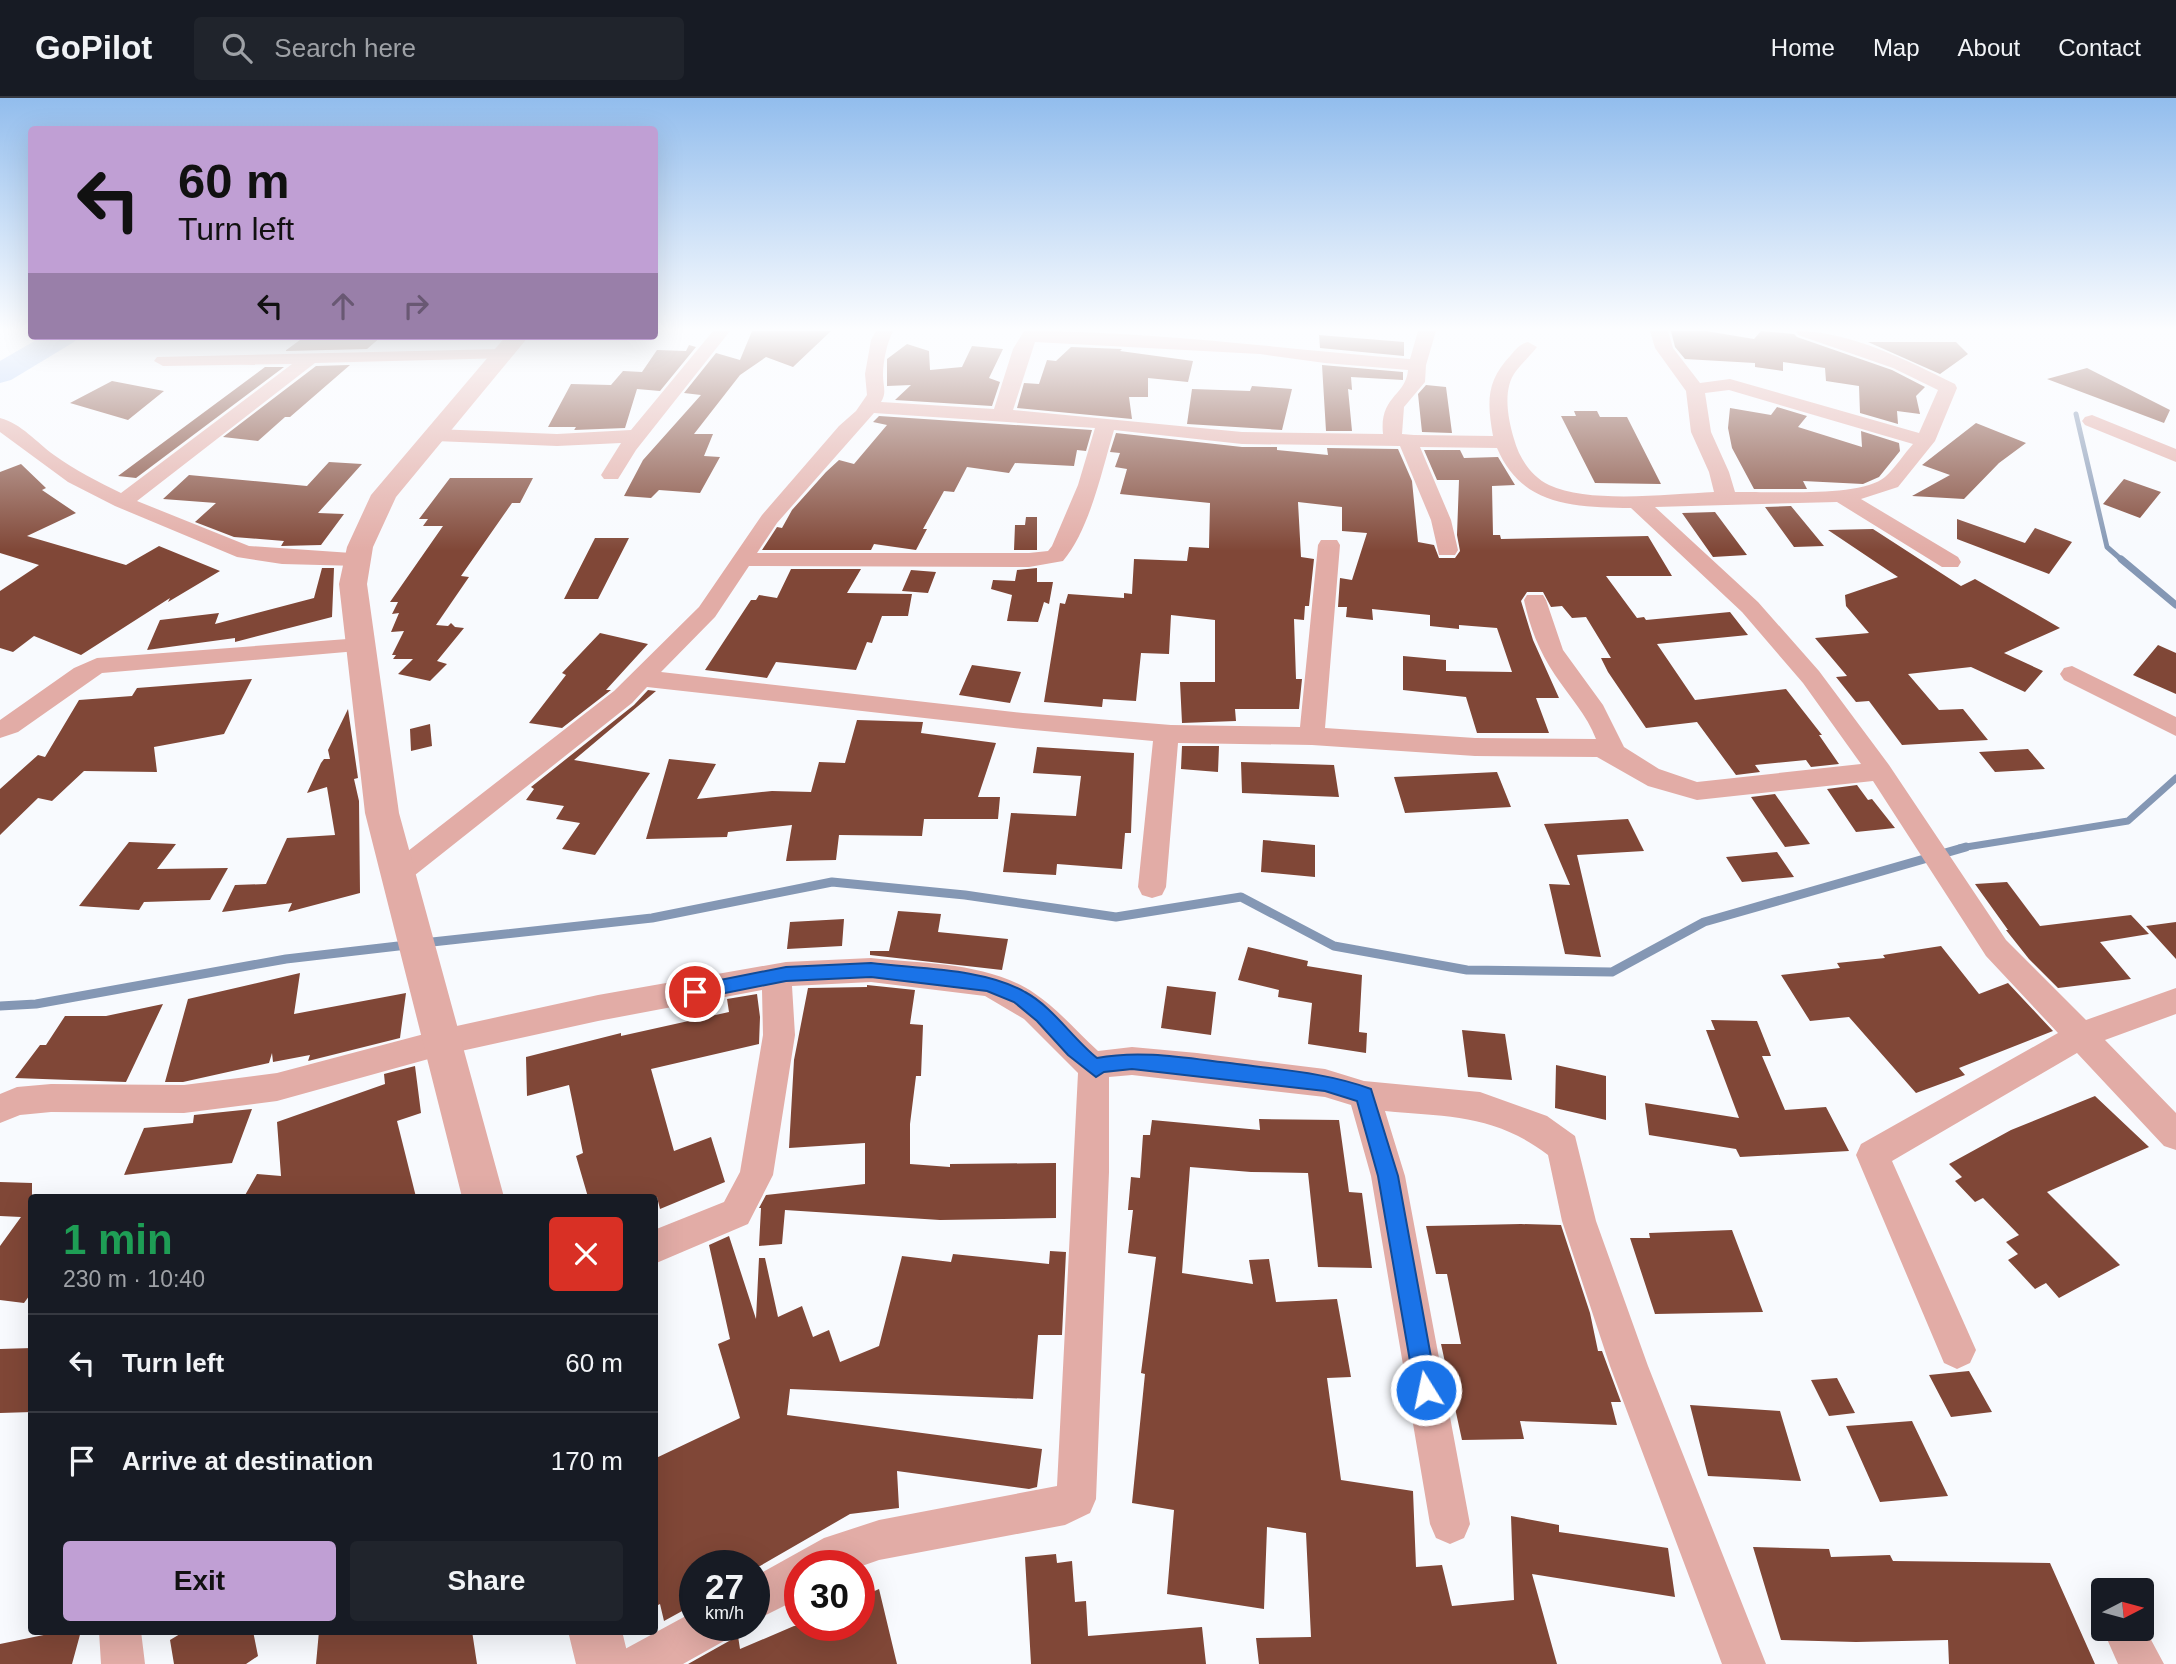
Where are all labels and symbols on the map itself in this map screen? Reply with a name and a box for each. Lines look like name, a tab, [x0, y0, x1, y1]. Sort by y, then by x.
pin	[665, 962, 725, 1022]
position arrow	[1389, 1353, 1463, 1427]
speed limit sign: 30	[784, 1550, 875, 1641]
north arrow	[2091, 1578, 2154, 1642]

